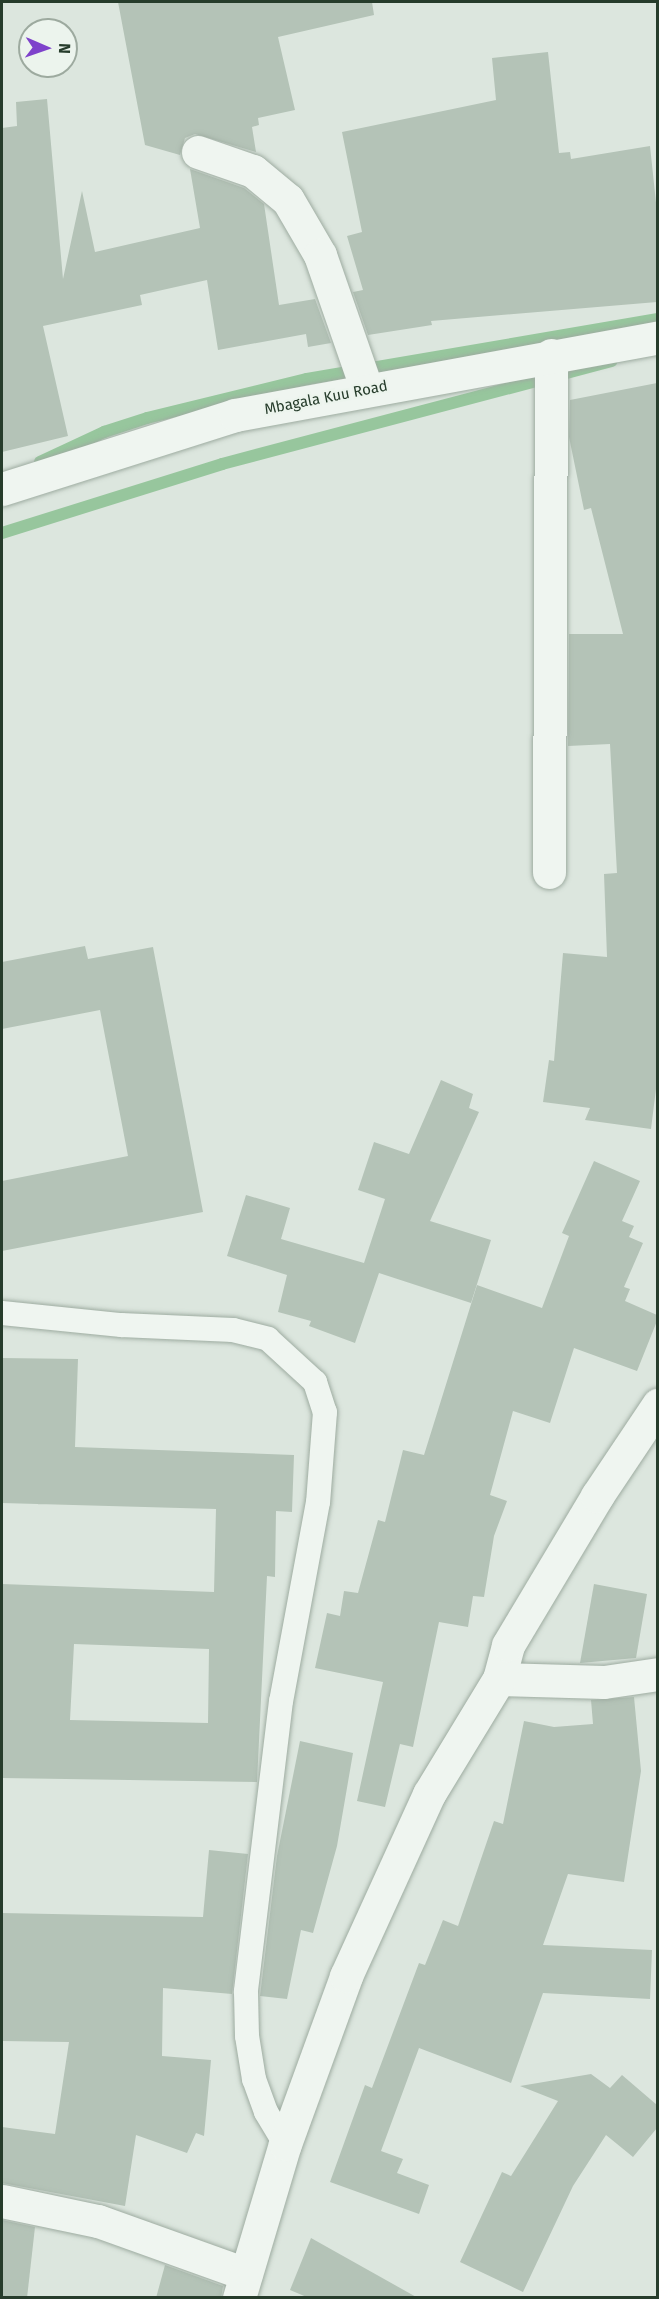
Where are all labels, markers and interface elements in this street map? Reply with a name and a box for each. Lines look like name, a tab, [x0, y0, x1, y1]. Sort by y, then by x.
north arrow	[18, 18, 78, 78]
text: N	[55, 43, 74, 54]
street label: Mbagala Kuu Road	[263, 377, 389, 419]

